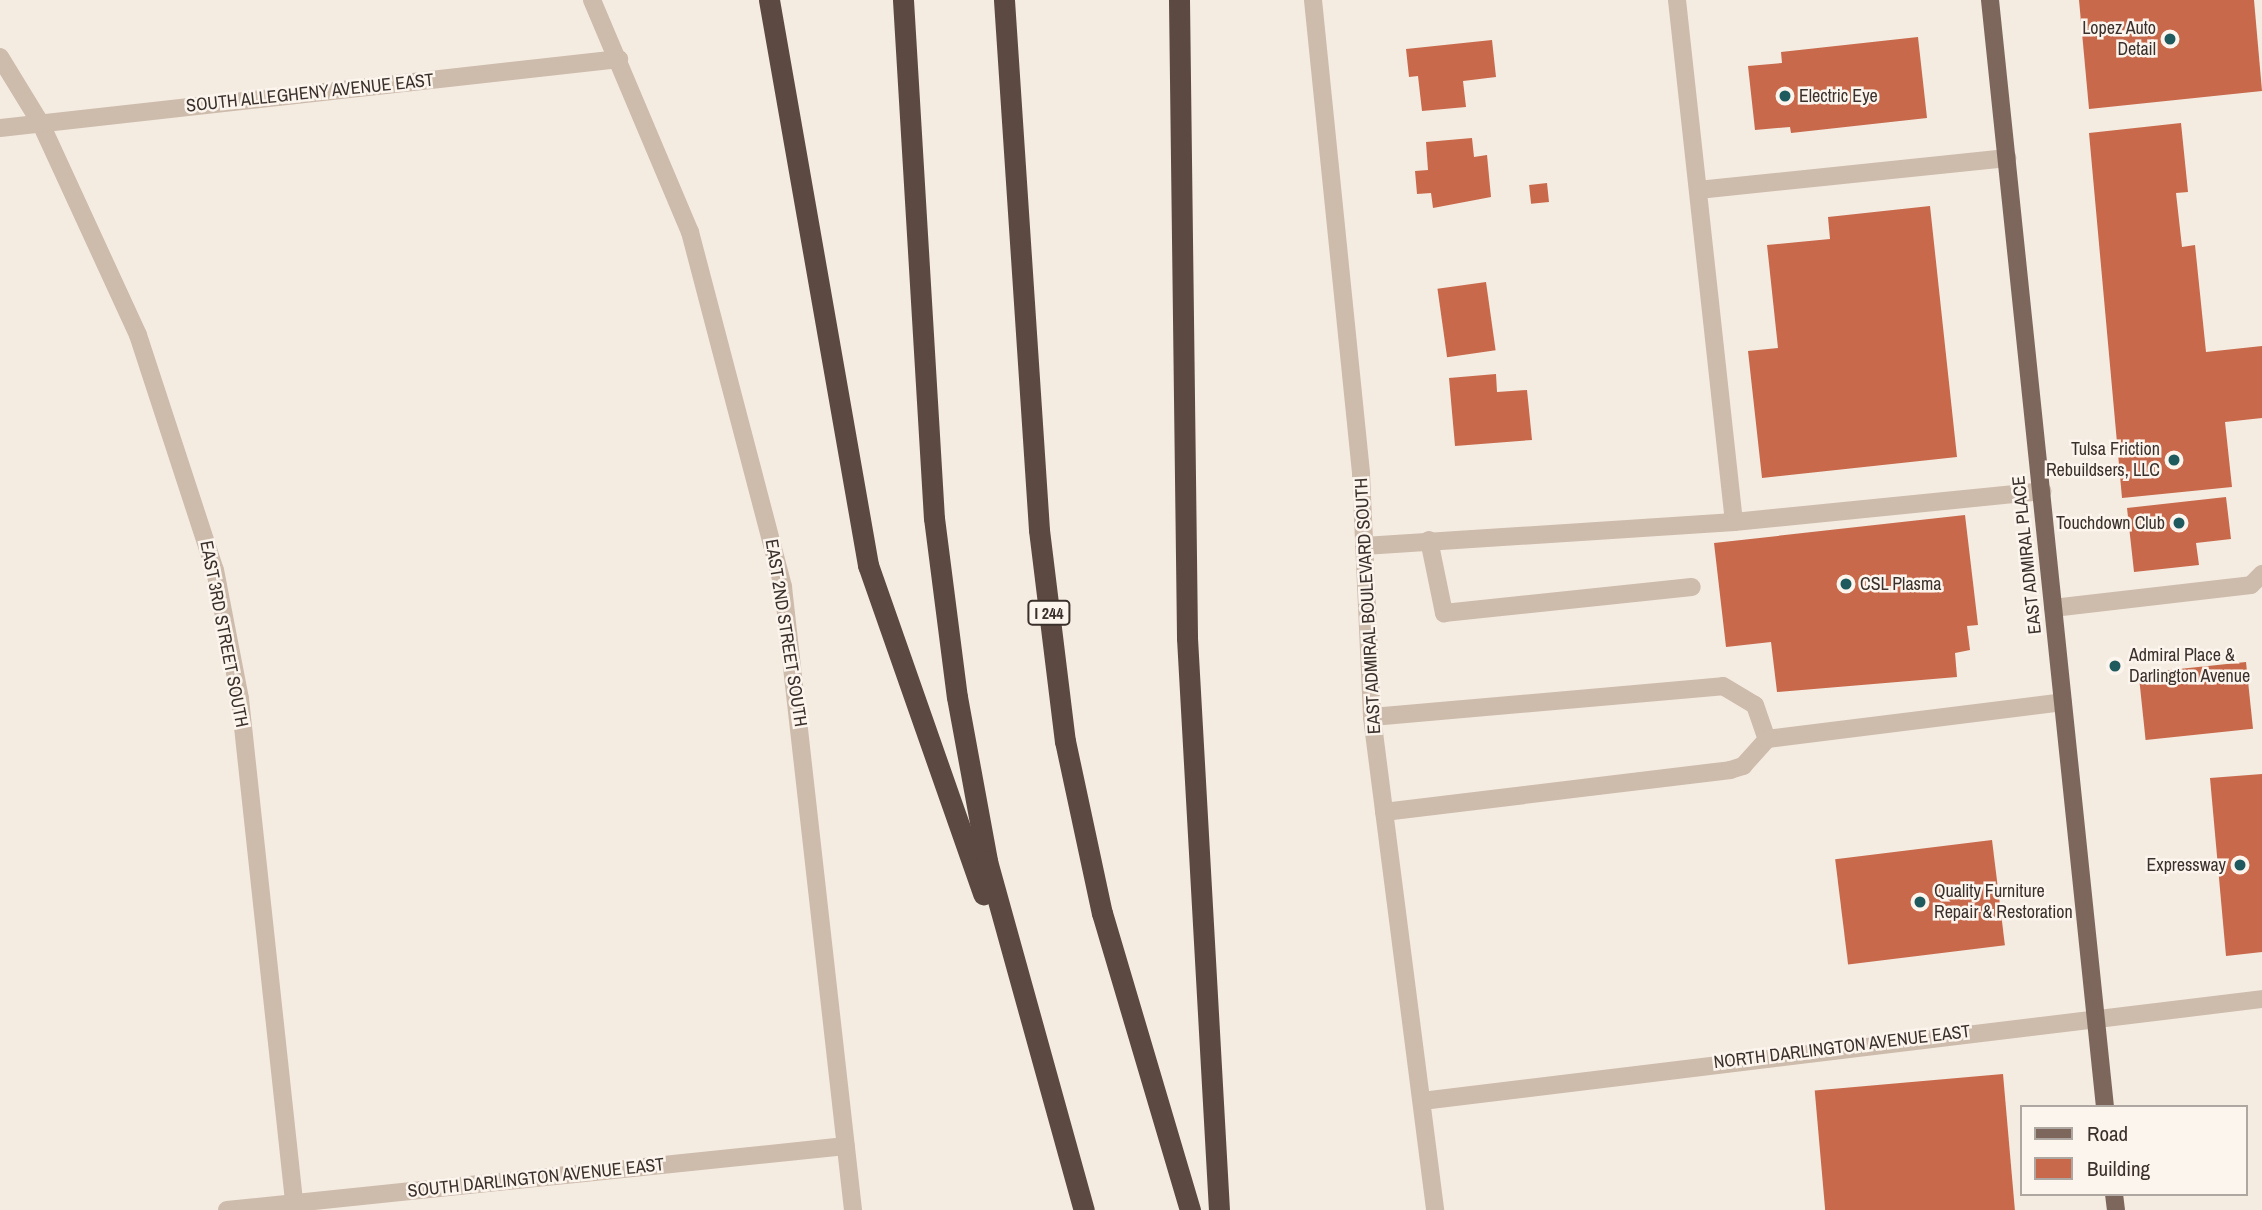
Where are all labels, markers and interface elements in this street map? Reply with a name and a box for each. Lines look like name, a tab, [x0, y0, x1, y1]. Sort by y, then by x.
place label: Lopez Auto Detail	[2081, 18, 2156, 60]
marker: Lopez Auto Detail	[2162, 31, 2178, 47]
street label: SOUTH ALLEGHENY AVENUE EAST	[184, 69, 436, 117]
place label: Electric Eye	[1799, 85, 1878, 107]
marker: Electric Eye	[1777, 88, 1793, 104]
place label: Tulsa Friction Rebuildsers, LLC	[2046, 439, 2160, 482]
marker: Tulsa Friction Rebuildsers, LLC	[2166, 452, 2182, 468]
street label: EAST ADMIRAL PLACE	[2008, 474, 2046, 636]
street label: EAST ADMIRAL BOULEVARD SOUTH	[1350, 477, 1386, 735]
place label: Touchdown Club	[2056, 512, 2165, 534]
marker: Touchdown Club	[2171, 515, 2187, 531]
street label: EAST 2ND STREET SOUTH	[760, 537, 812, 729]
street label: EAST 3RD STREET SOUTH	[195, 539, 253, 729]
place label: CSL Plasma	[1860, 573, 1942, 595]
marker: CSL Plasma	[1838, 576, 1854, 592]
road number: I 244	[1026, 600, 1072, 626]
place label: Admiral Place & Darlington Avenue	[2129, 645, 2251, 688]
marker: Admiral Place & Darlington Avenue	[2107, 658, 2123, 674]
place label: Expressway	[2146, 854, 2226, 876]
marker: Expressway	[2232, 857, 2248, 873]
place label: Quality Furniture Repair & Restoration	[1934, 881, 2073, 924]
marker: Quality Furniture Repair & Restoration	[1912, 894, 1928, 910]
street label: NORTH DARLINGTON AVENUE EAST	[1712, 1020, 1972, 1074]
legend	[2021, 1105, 2248, 1196]
text: Road	[2087, 1119, 2128, 1148]
street label: SOUTH DARLINGTON AVENUE EAST	[406, 1154, 666, 1202]
text: Building	[2087, 1154, 2150, 1183]

